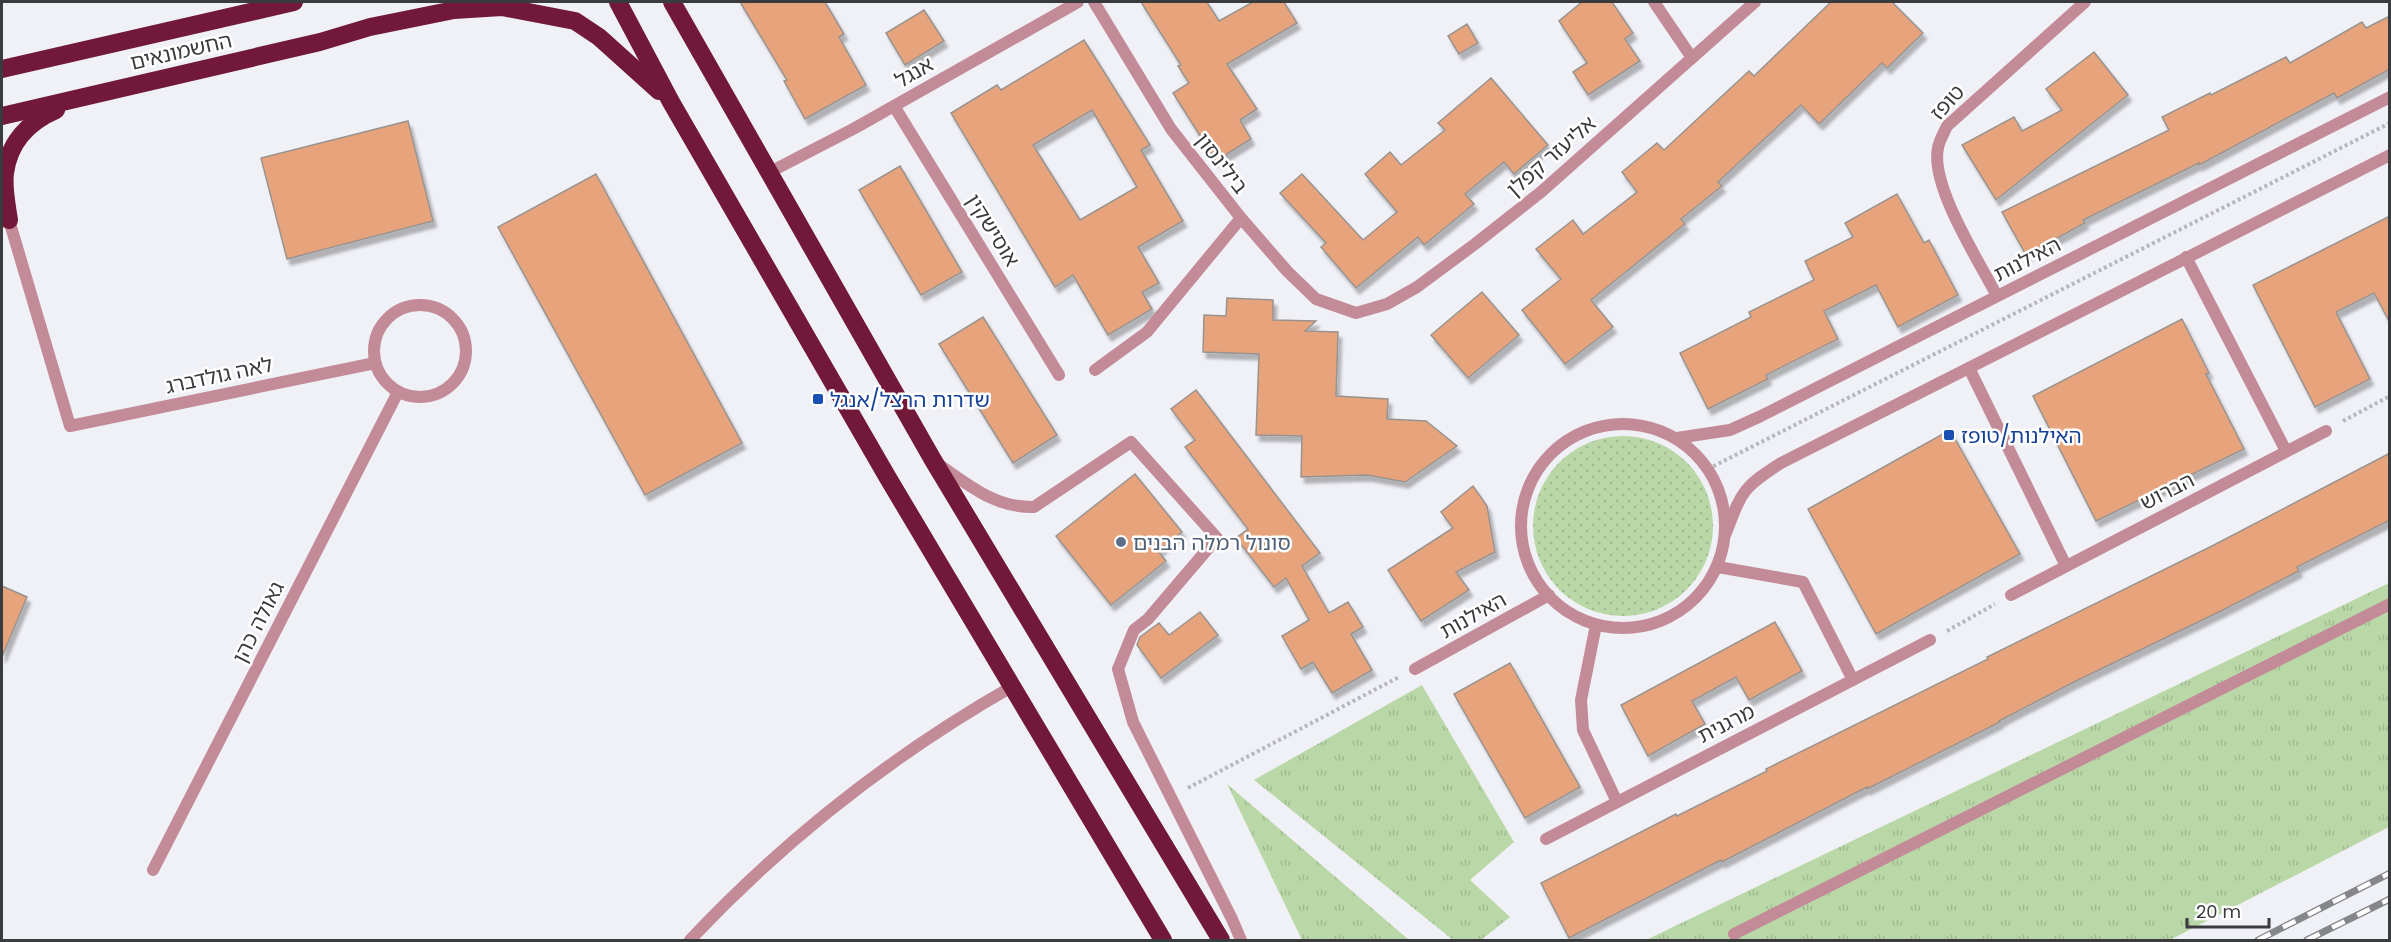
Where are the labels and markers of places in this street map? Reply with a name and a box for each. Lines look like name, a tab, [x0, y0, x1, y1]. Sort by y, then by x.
place label: שדרות הרצל/אנגל	[830, 385, 990, 414]
marker: שדרות הרצל/אנגל	[811, 392, 825, 406]
place label: האילנות/טופז	[1961, 421, 2082, 450]
marker: האילנות/טופז	[1942, 428, 1956, 442]
place label: סונול רמלה הבנים	[1133, 528, 1291, 557]
marker: סונול רמלה הבנים	[1114, 535, 1128, 549]

